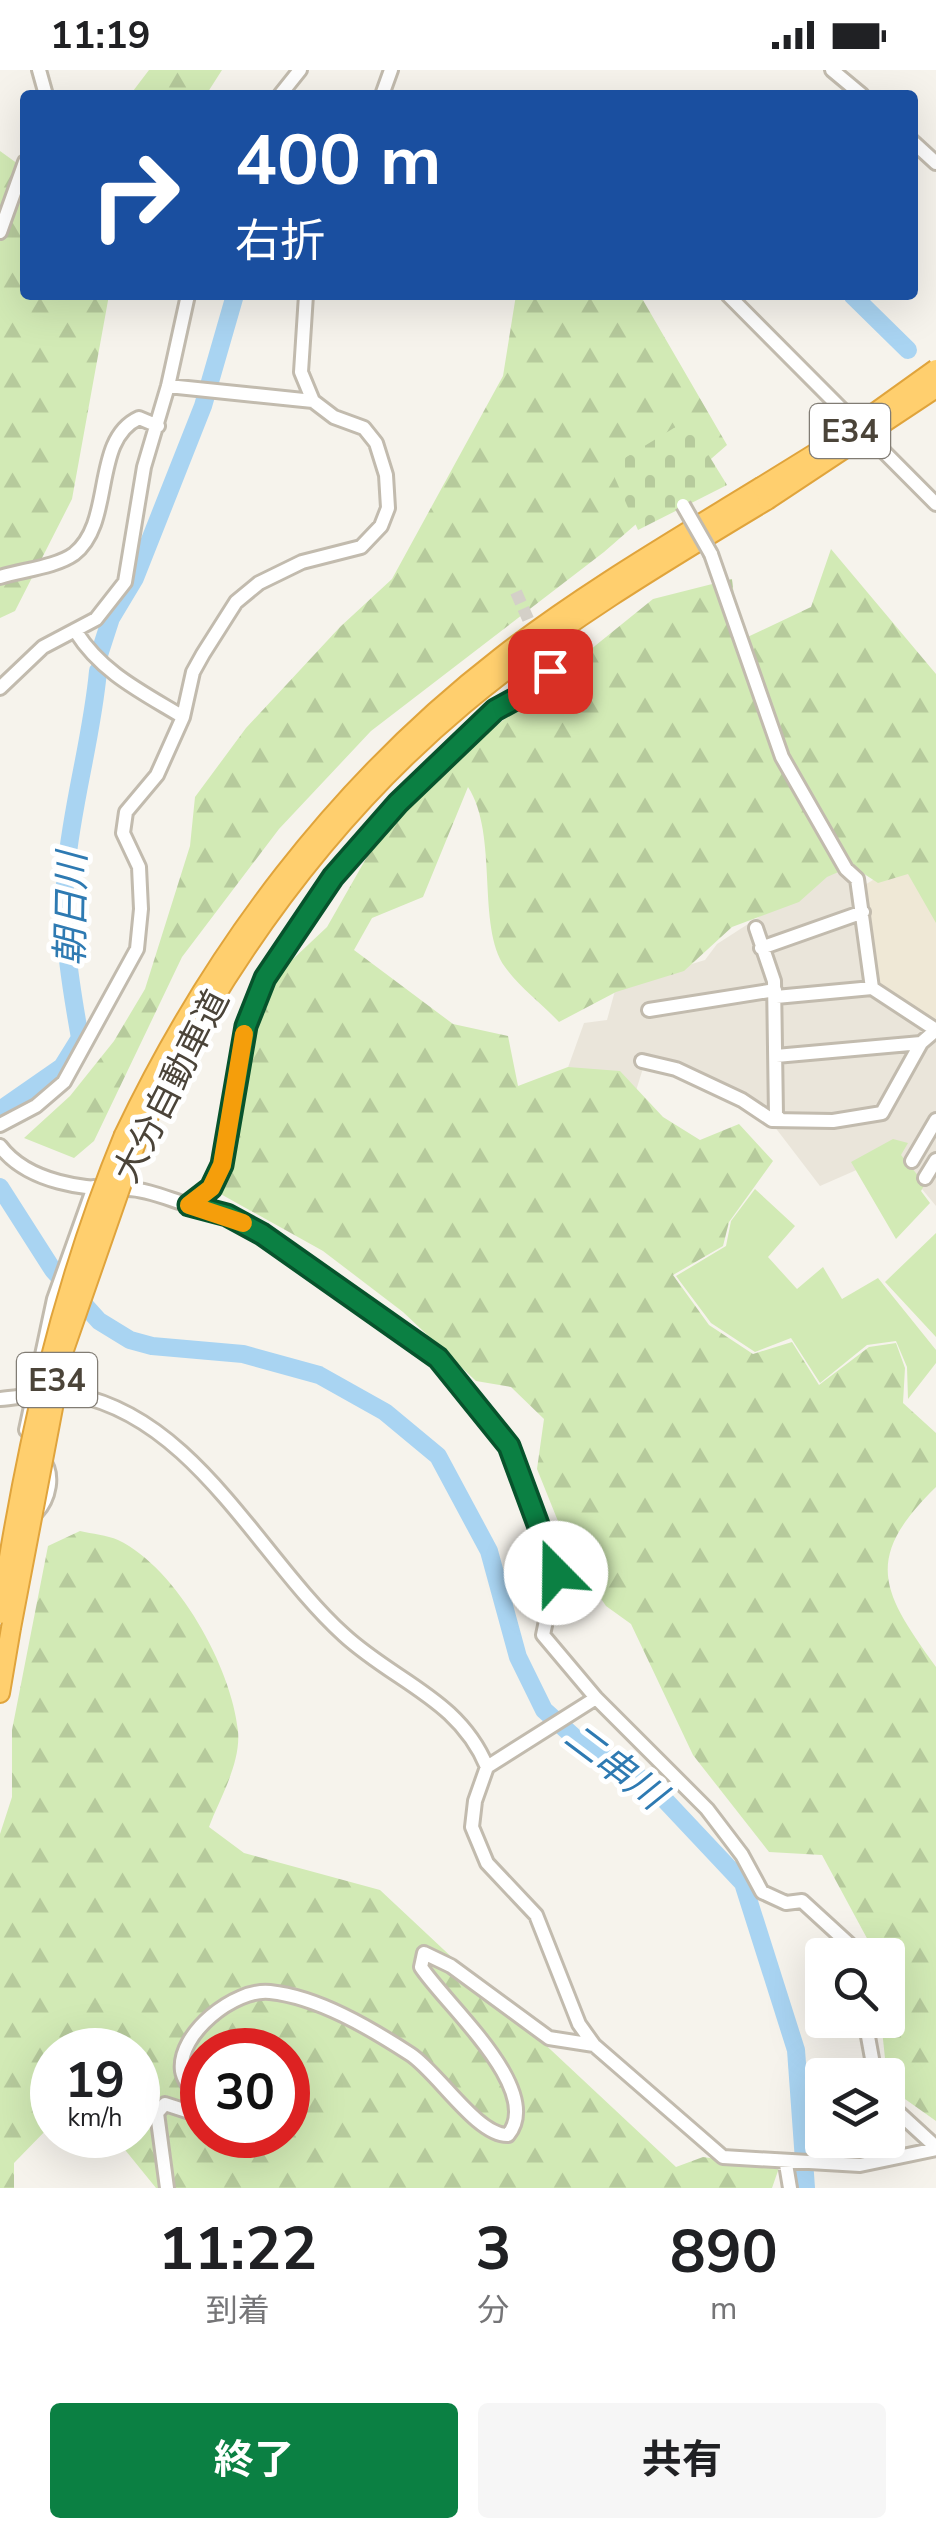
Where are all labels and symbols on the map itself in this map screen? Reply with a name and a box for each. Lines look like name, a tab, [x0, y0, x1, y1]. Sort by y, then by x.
road number: E34	[810, 404, 890, 458]
pin	[508, 629, 593, 714]
water label: 朝日川	[45, 848, 98, 966]
street label: 大分自動車道	[103, 982, 240, 1190]
road number: E34	[17, 1353, 97, 1407]
position arrow	[504, 1521, 608, 1625]
water label: 二串川	[554, 1712, 679, 1823]
speed limit sign: 30	[180, 2028, 310, 2158]

